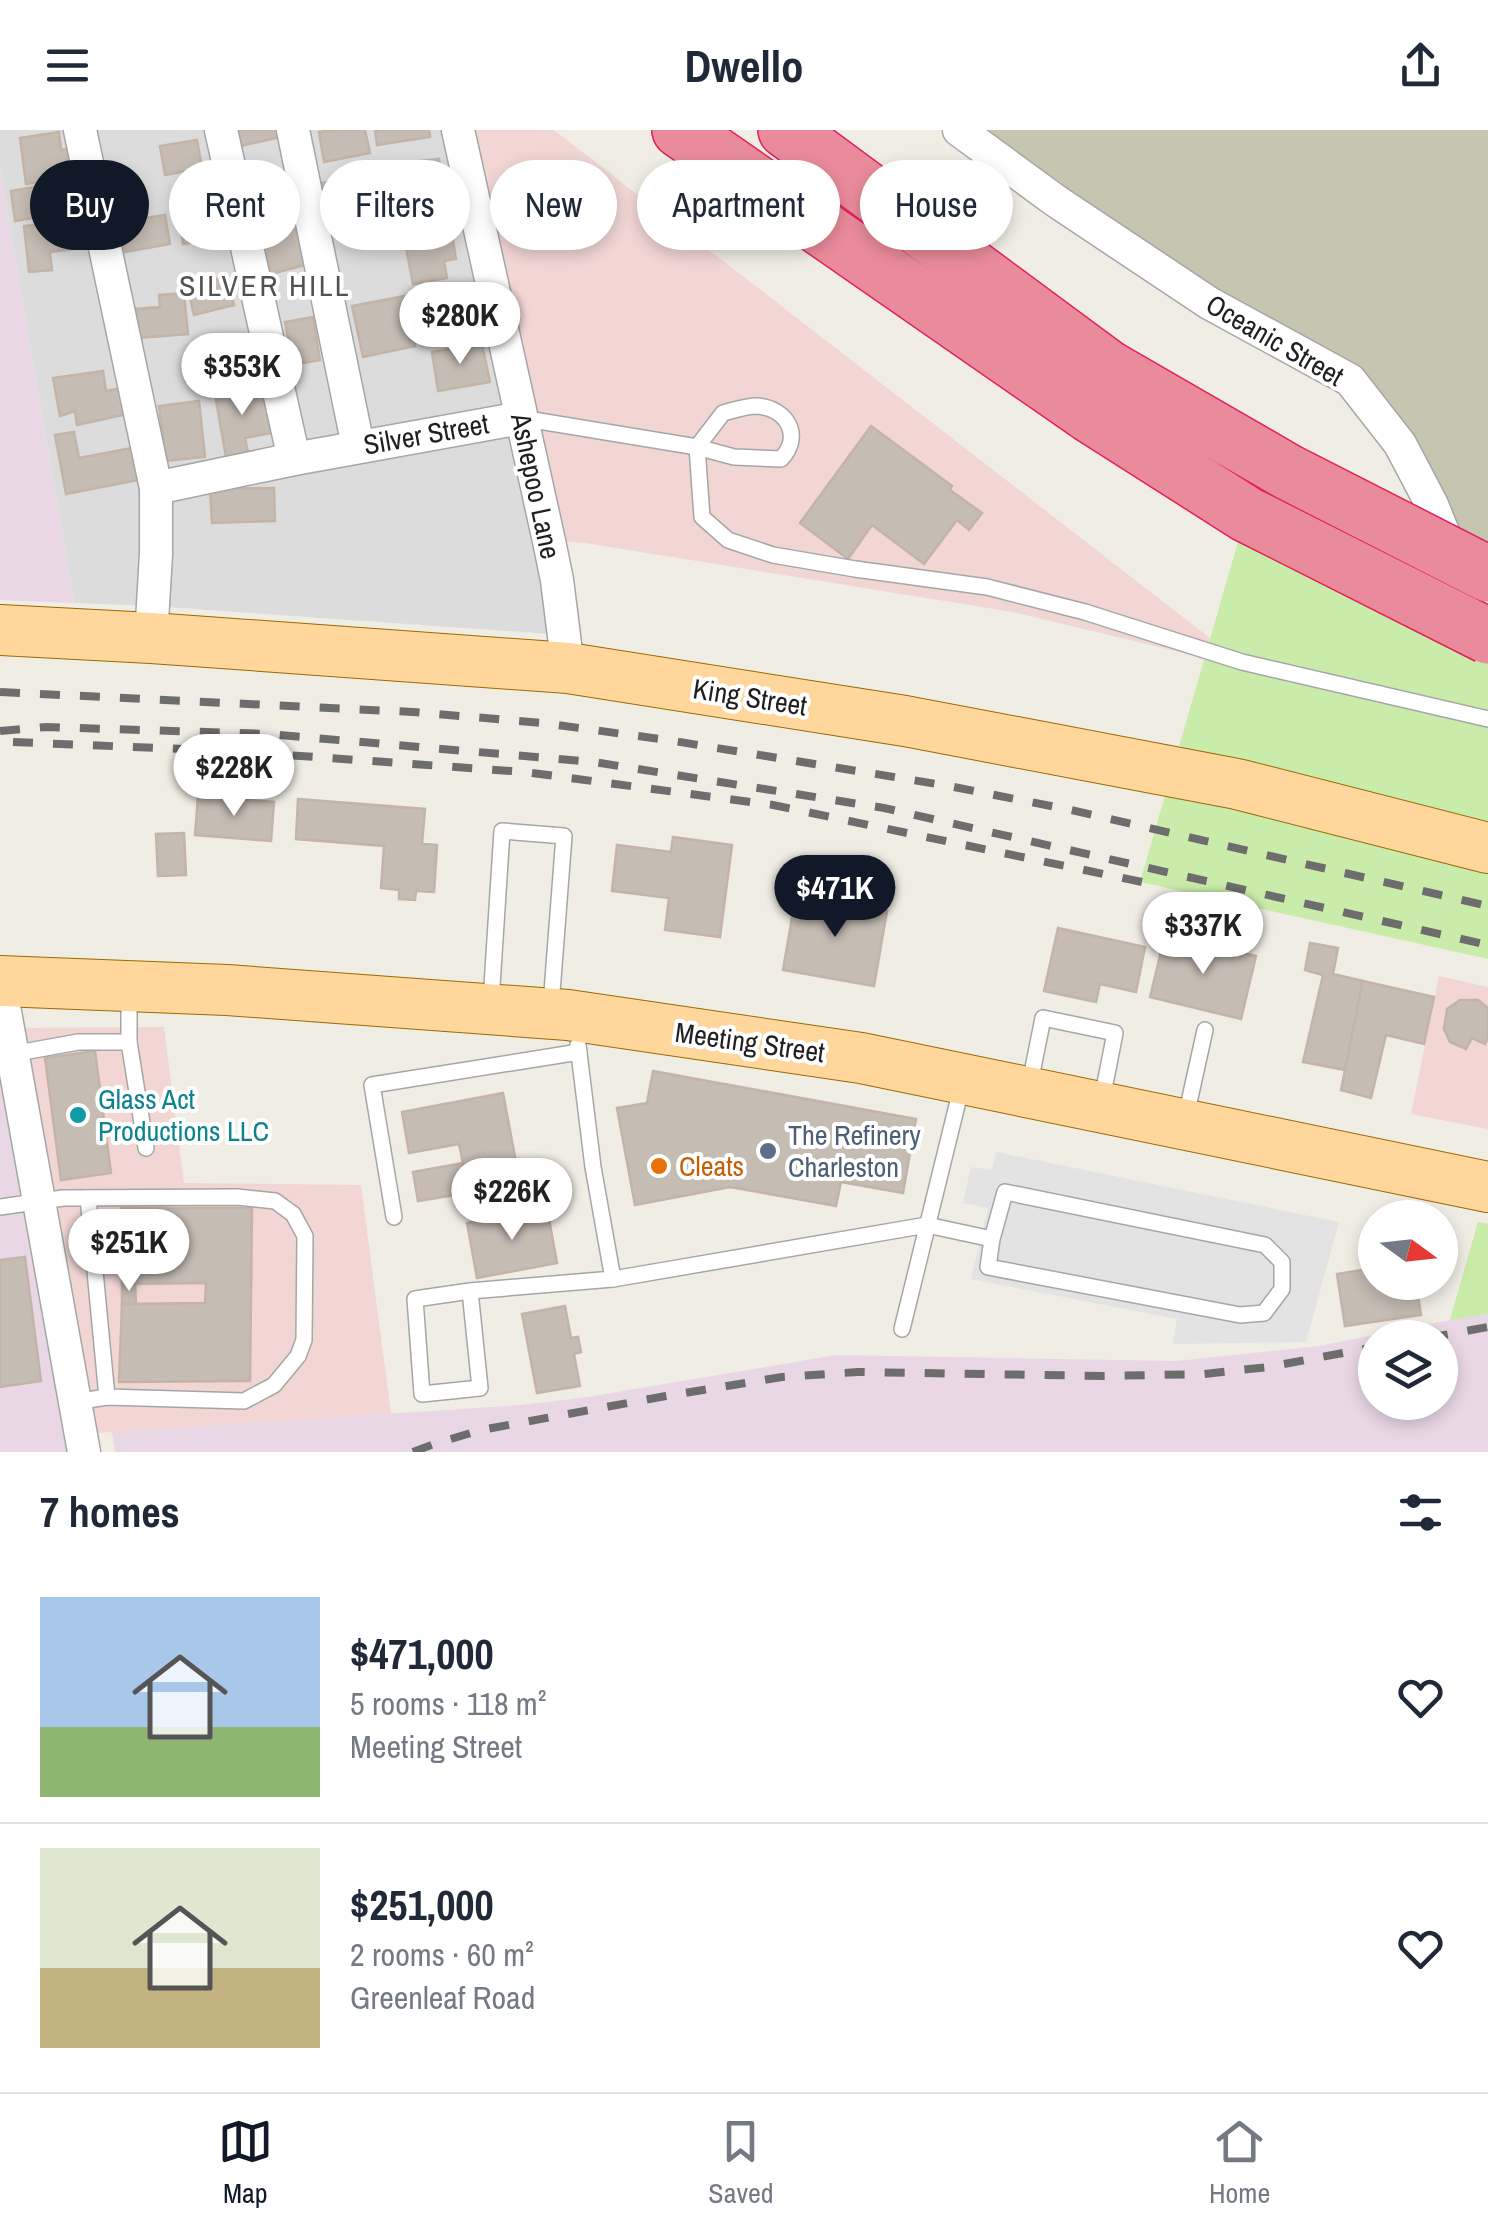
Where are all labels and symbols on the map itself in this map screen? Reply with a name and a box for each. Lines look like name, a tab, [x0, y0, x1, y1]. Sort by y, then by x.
district label: SILVER HILL	[179, 265, 351, 305]
pin: $280K	[390, 282, 530, 367]
street label: Oceanic Street	[1199, 285, 1351, 395]
pin: $353K	[172, 333, 312, 418]
street label: Silver Street	[360, 404, 492, 464]
street label: Ashepoo Lane	[502, 409, 570, 562]
street label: King Street	[690, 669, 810, 725]
pin: $228K	[164, 734, 304, 819]
pin: $471K	[765, 855, 905, 940]
pin: $337K	[1133, 892, 1273, 977]
street label: Meeting Street	[673, 1013, 827, 1071]
place label: Glass Act Productions LLC	[98, 1080, 269, 1150]
marker: Glass Act Productions LLC	[67, 1104, 89, 1126]
place label: The Refinery Charleston	[788, 1116, 921, 1186]
marker: The Refinery Charleston	[757, 1140, 779, 1162]
place label: Cleats	[679, 1147, 744, 1185]
marker: Cleats	[648, 1155, 670, 1177]
pin: $226K	[442, 1158, 582, 1243]
north arrow	[1358, 1200, 1458, 1300]
pin: $251K	[59, 1209, 199, 1294]

